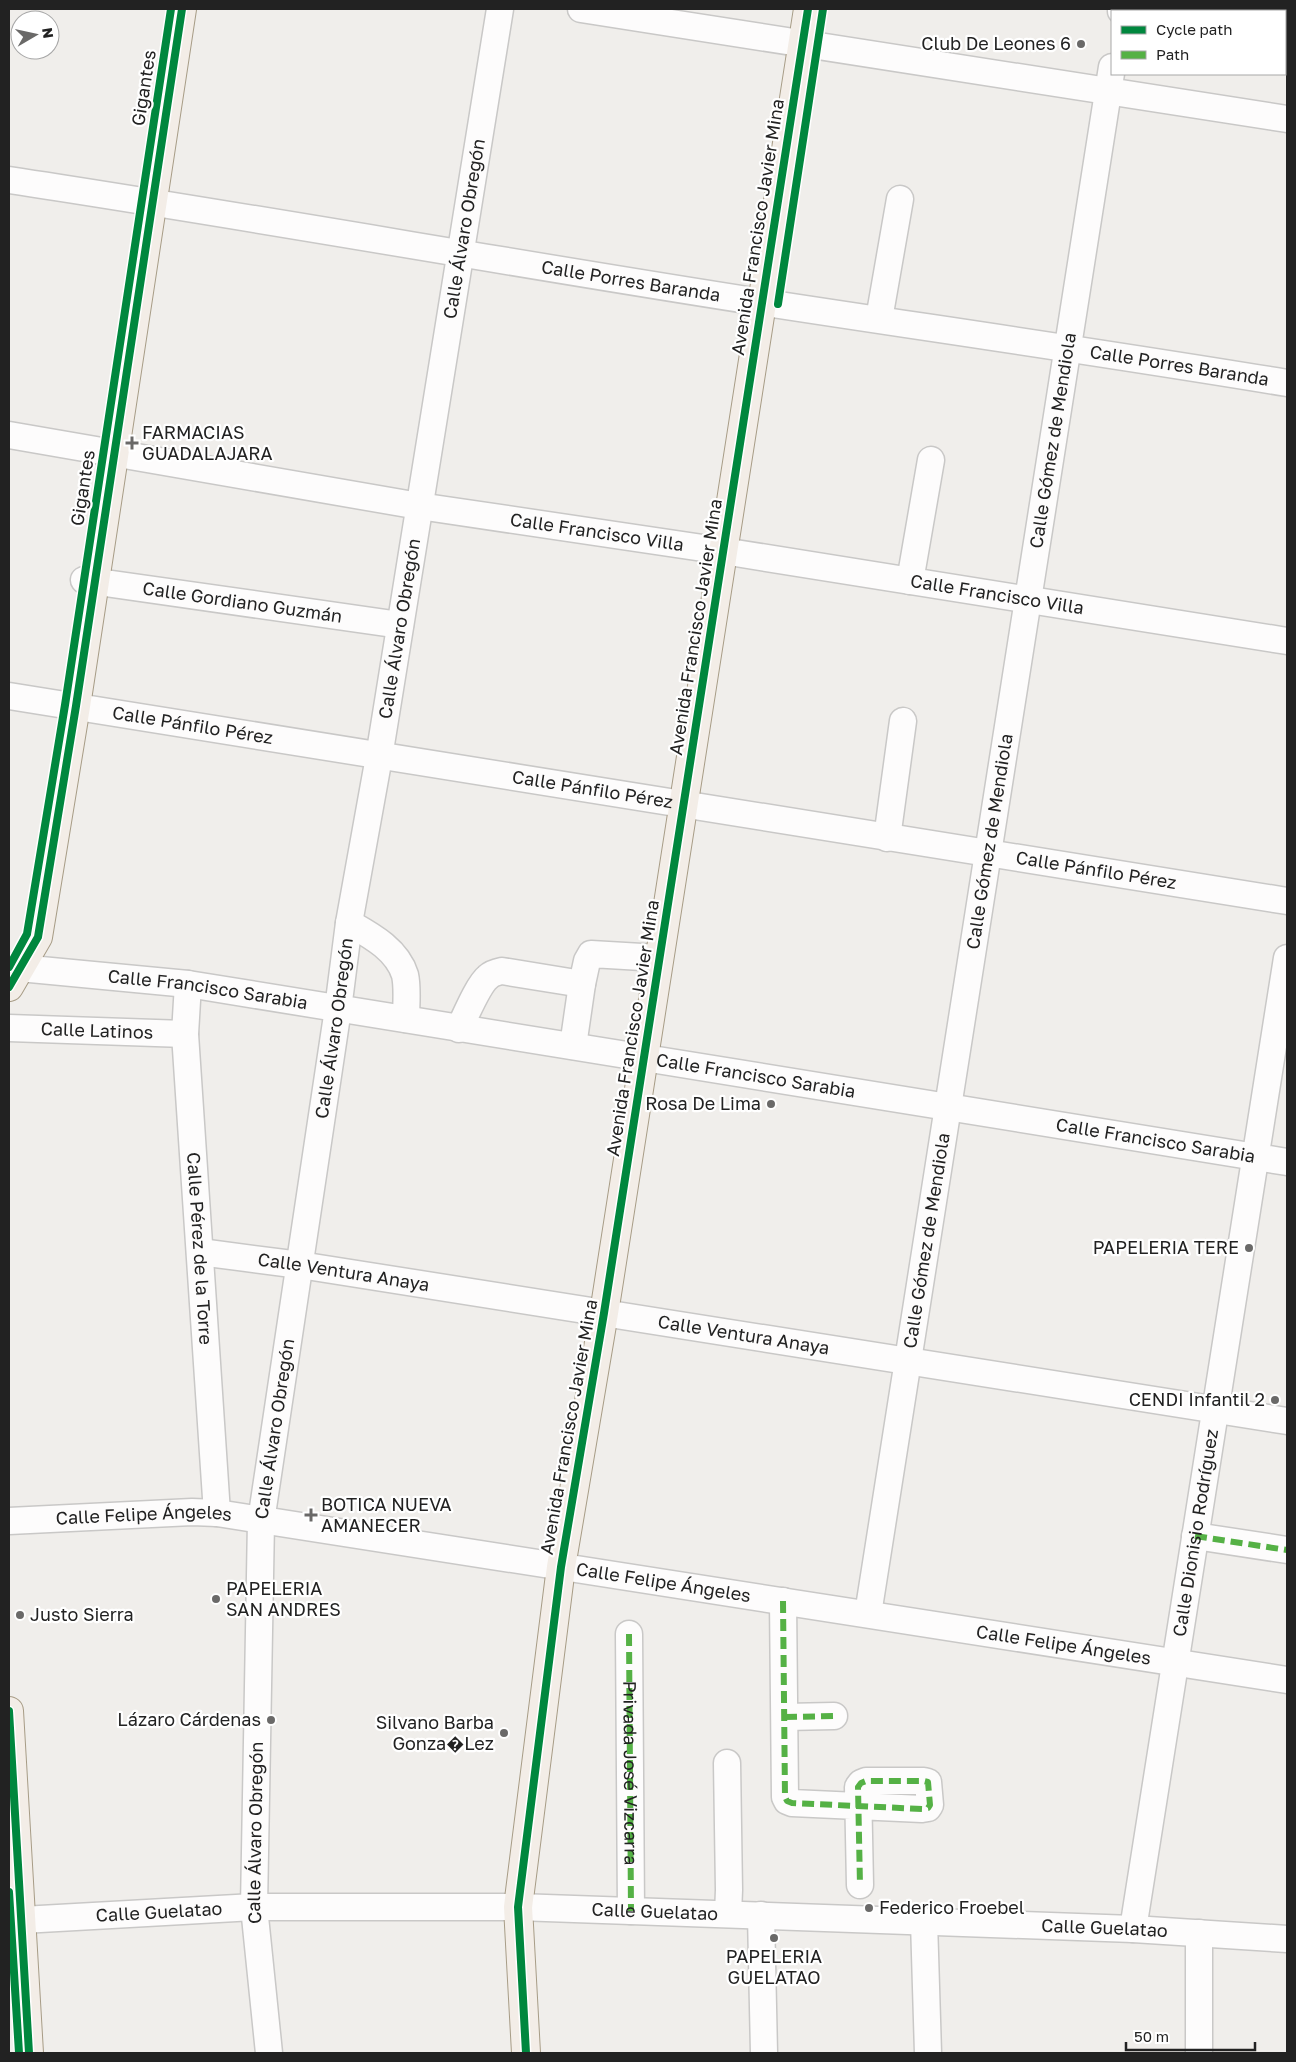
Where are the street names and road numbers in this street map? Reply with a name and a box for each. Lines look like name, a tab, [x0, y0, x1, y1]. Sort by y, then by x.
street label: Gigantes	[126, 48, 160, 128]
street label: Avenida Francisco Javier Mina	[726, 97, 788, 357]
street label: Calle Álvaro Obregón	[438, 137, 489, 320]
street label: Calle Porres Baranda	[540, 255, 722, 306]
street label: Calle Gómez de Mendiola	[1024, 331, 1080, 550]
street label: Calle Porres Baranda	[1088, 340, 1271, 390]
street label: Gigantes	[65, 448, 99, 528]
street label: Avenida Francisco Javier Mina	[664, 497, 726, 757]
street label: Calle Francisco Villa	[509, 508, 685, 555]
street label: Calle Álvaro Obregón	[373, 537, 424, 720]
street label: Calle Francisco Villa	[909, 569, 1086, 618]
street label: Calle Gordiano Guzmán	[141, 576, 344, 627]
street label: Calle Pánfilo Pérez	[111, 701, 275, 748]
street label: Calle Gómez de Mendiola	[961, 732, 1017, 951]
street label: Calle Pánfilo Pérez	[511, 765, 675, 812]
street label: Calle Pánfilo Pérez	[1014, 846, 1178, 893]
street label: Avenida Francisco Javier Mina	[601, 898, 663, 1158]
street label: Calle Álvaro Obregón	[310, 936, 357, 1120]
street label: Calle Francisco Sarabia	[107, 964, 309, 1013]
street label: Calle Latinos	[40, 1017, 154, 1043]
street label: Calle Francisco Sarabia	[655, 1048, 857, 1102]
street label: Calle Francisco Sarabia	[1054, 1113, 1257, 1167]
street label: Calle Gómez de Mendiola	[898, 1131, 954, 1350]
street label: Calle Pérez de la Torre	[183, 1151, 218, 1345]
street label: Calle Ventura Anaya	[257, 1248, 431, 1295]
street label: Avenida Francisco Javier Mina	[535, 1297, 601, 1556]
street label: Calle Ventura Anaya	[656, 1310, 831, 1359]
street label: Calle Álvaro Obregón	[249, 1337, 298, 1521]
street label: Calle Dionisio Rodríguez	[1168, 1427, 1222, 1638]
street label: Calle Felipe Ángeles	[55, 1500, 234, 1529]
street label: Calle Felipe Ángeles	[575, 1557, 752, 1606]
street label: Calle Felipe Ángeles	[975, 1620, 1153, 1669]
street label: Privada José Vizcarra	[619, 1681, 643, 1865]
street label: Calle Álvaro Obregón	[242, 1741, 267, 1925]
street label: Calle Guelatao	[95, 1897, 223, 1926]
street label: Calle Guelatao	[591, 1898, 719, 1924]
street label: Calle Guelatao	[1041, 1914, 1169, 1941]

